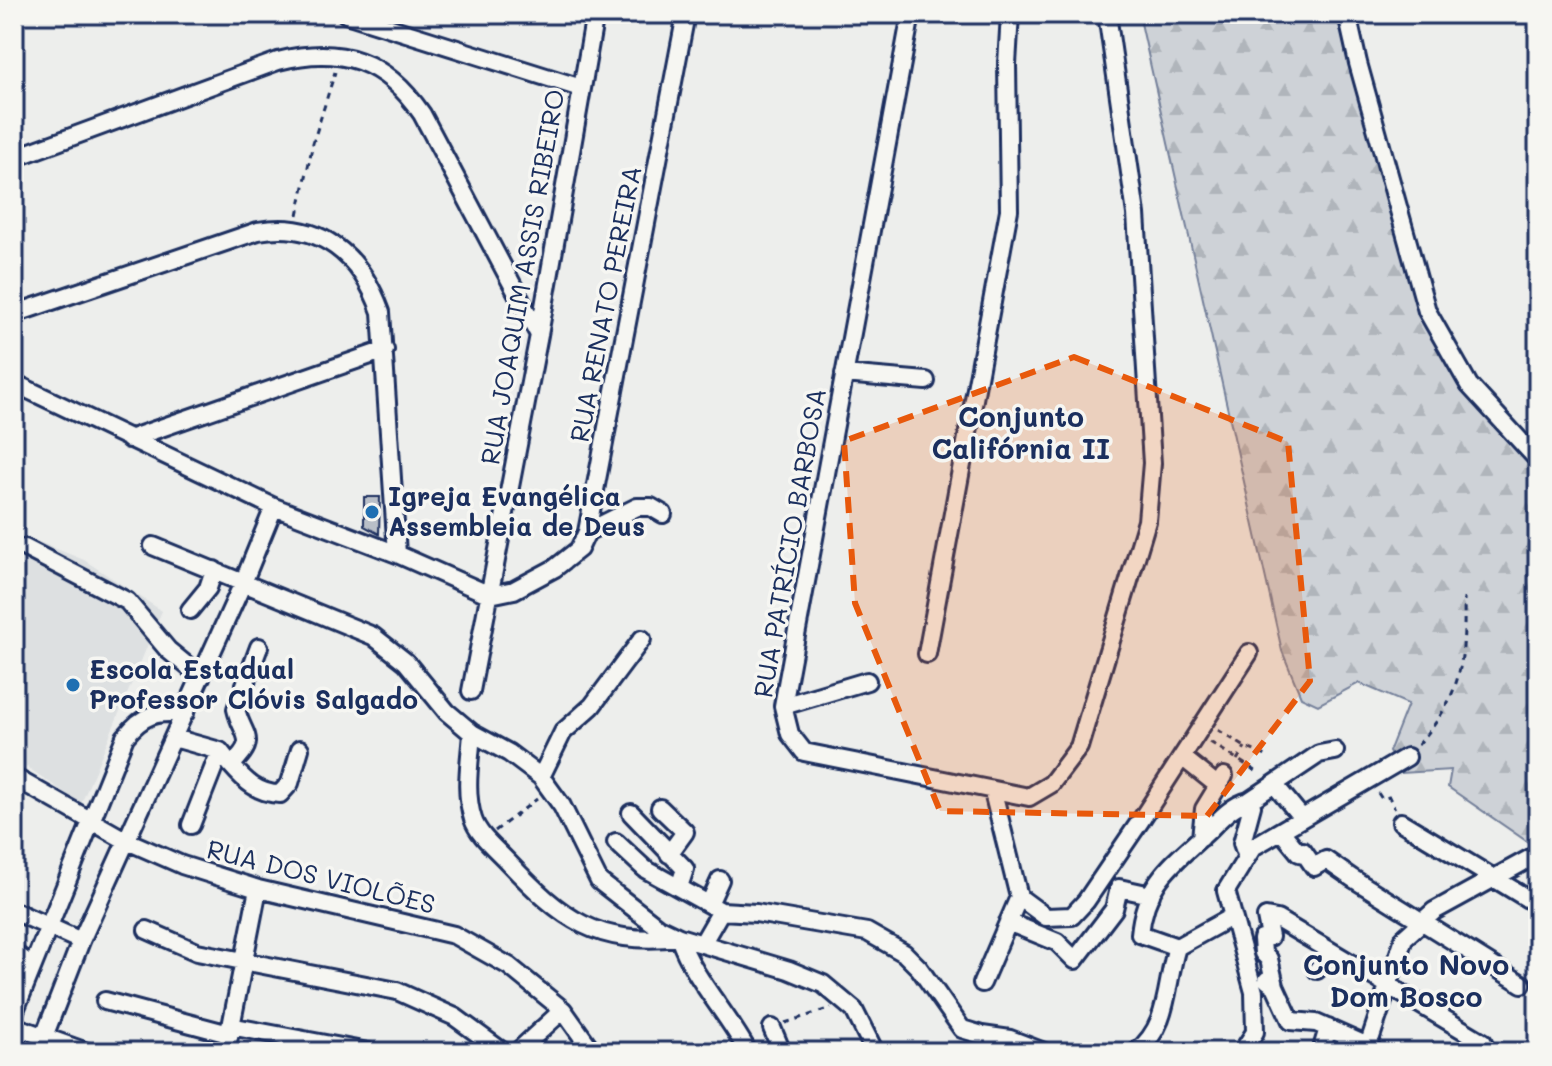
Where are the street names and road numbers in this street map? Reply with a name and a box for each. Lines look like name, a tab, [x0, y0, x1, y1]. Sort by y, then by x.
street label: RUA JOAQUIM ASSIS RIBEIRO	[472, 86, 572, 467]
street label: RUA RENATO PEREIRA	[562, 163, 649, 445]
street label: RUA PATRÍCIO BARBOSA	[745, 385, 833, 700]
street label: RUA DOS VIOLÕES	[203, 831, 439, 921]

